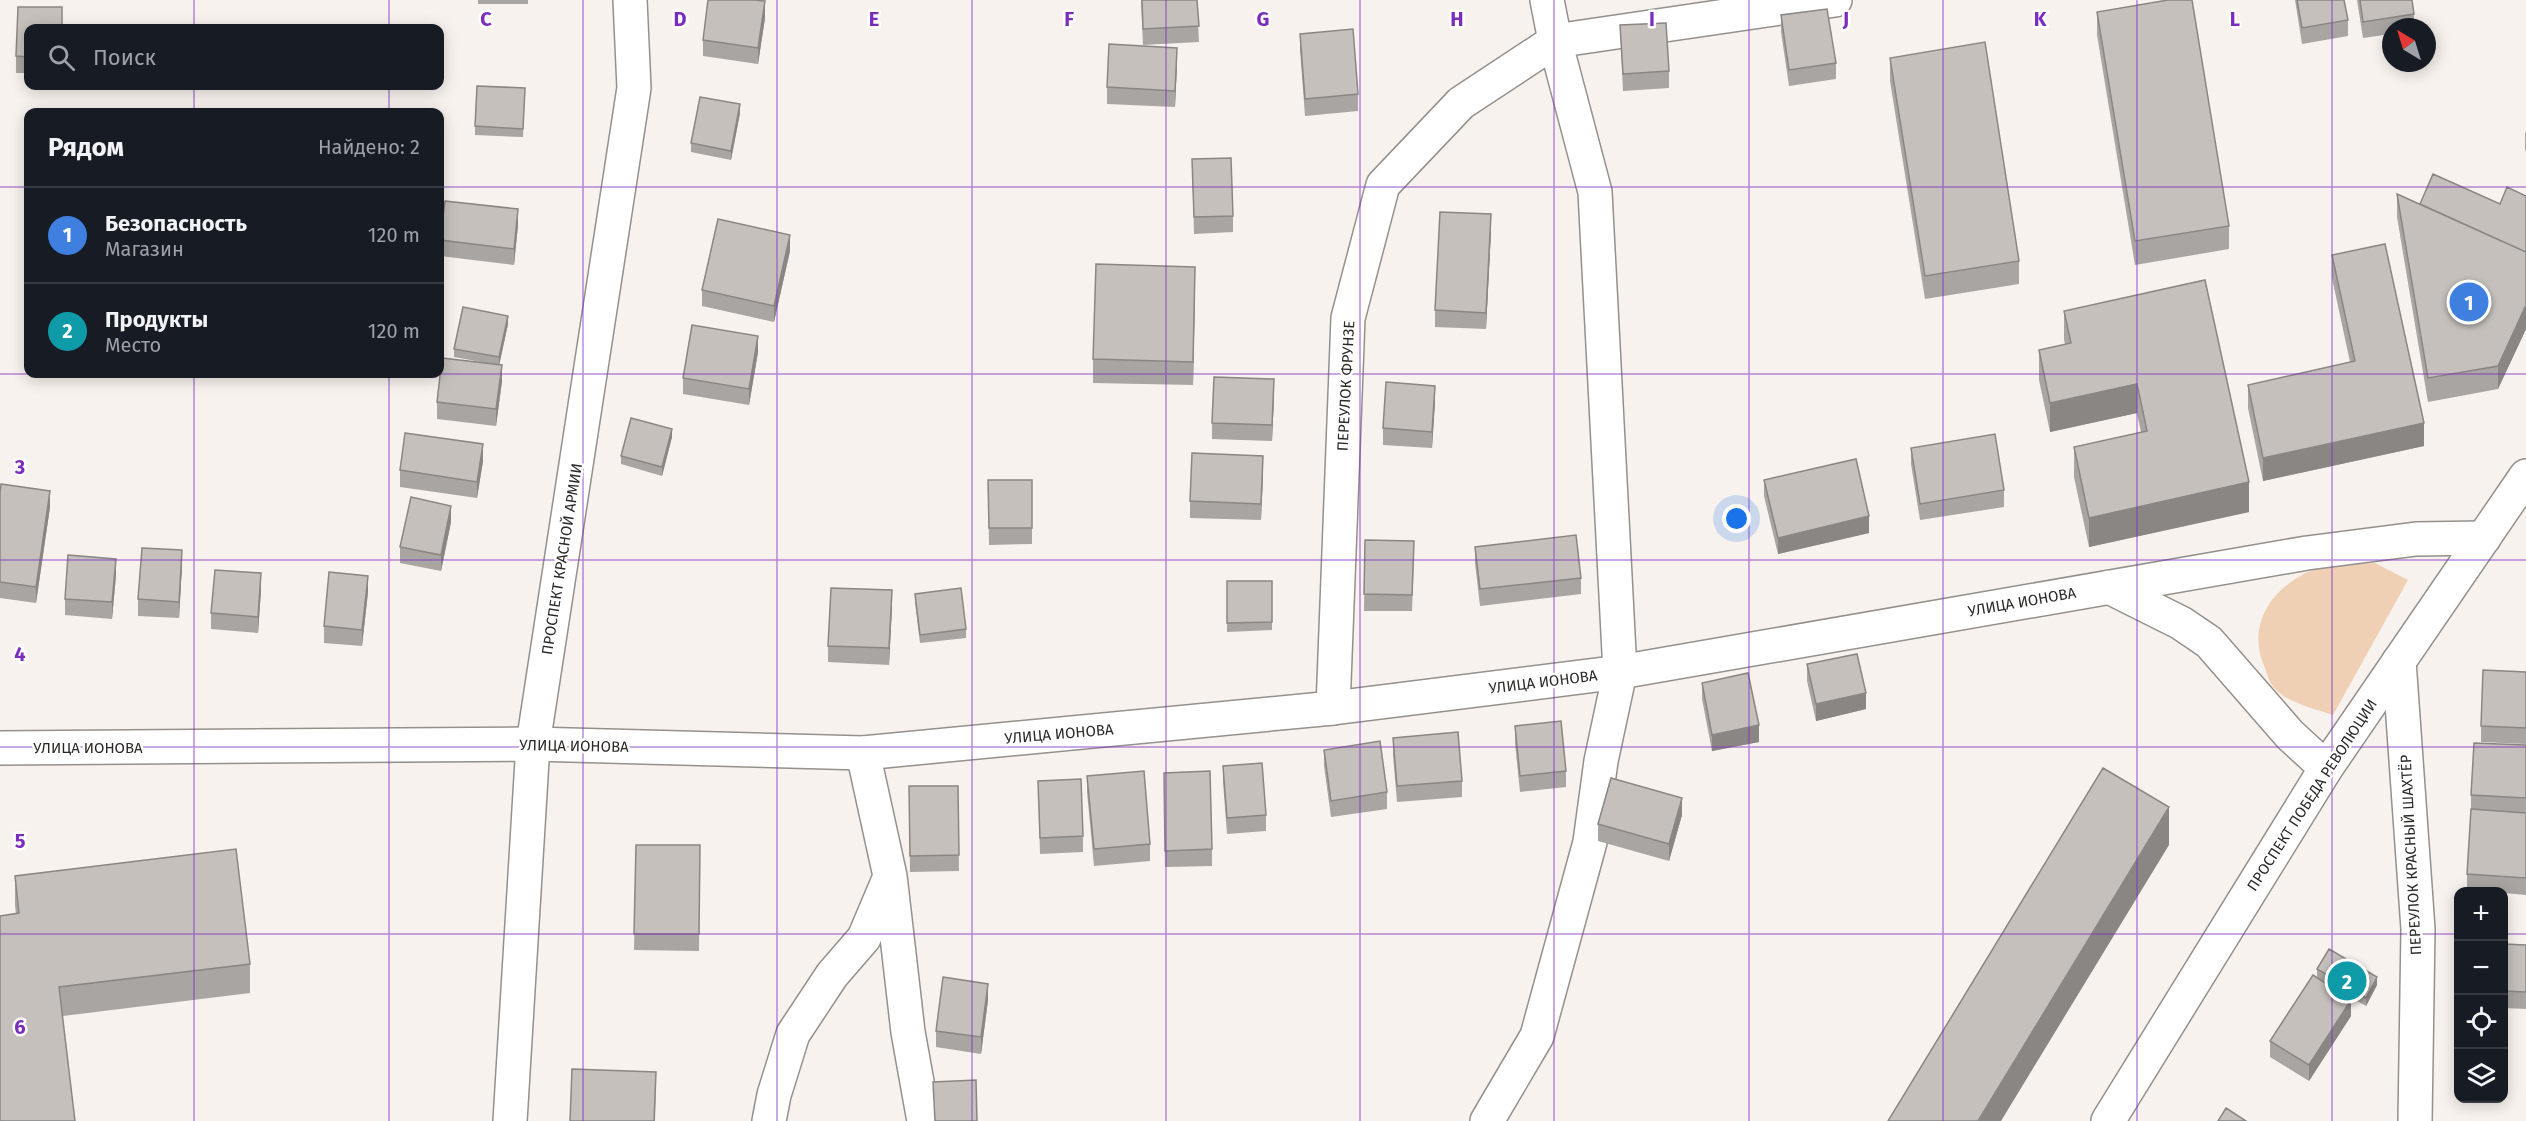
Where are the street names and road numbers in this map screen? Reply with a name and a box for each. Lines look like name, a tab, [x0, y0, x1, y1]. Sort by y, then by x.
street label: ПЕРЕУЛОК ФРУНЗЕ	[1334, 320, 1358, 452]
street label: ПРОСПЕКТ КРАСНОЙ АРМИИ	[538, 462, 586, 656]
street label: УЛИЦА ИОНОВА	[1967, 584, 2078, 620]
street label: УЛИЦА ИОНОВА	[1488, 666, 1599, 698]
street label: ПРОСПЕКТ ПОБЕДА РЕВОЛЮЦИИ	[2243, 696, 2381, 894]
street label: УЛИЦА ИОНОВА	[1004, 720, 1115, 748]
street label: УЛИЦА ИОНОВА	[519, 736, 629, 756]
street label: УЛИЦА ИОНОВА	[33, 739, 143, 757]
street label: ПЕРЕУЛОК КРАСНЫЙ ШАХТЁР	[2397, 754, 2425, 956]

